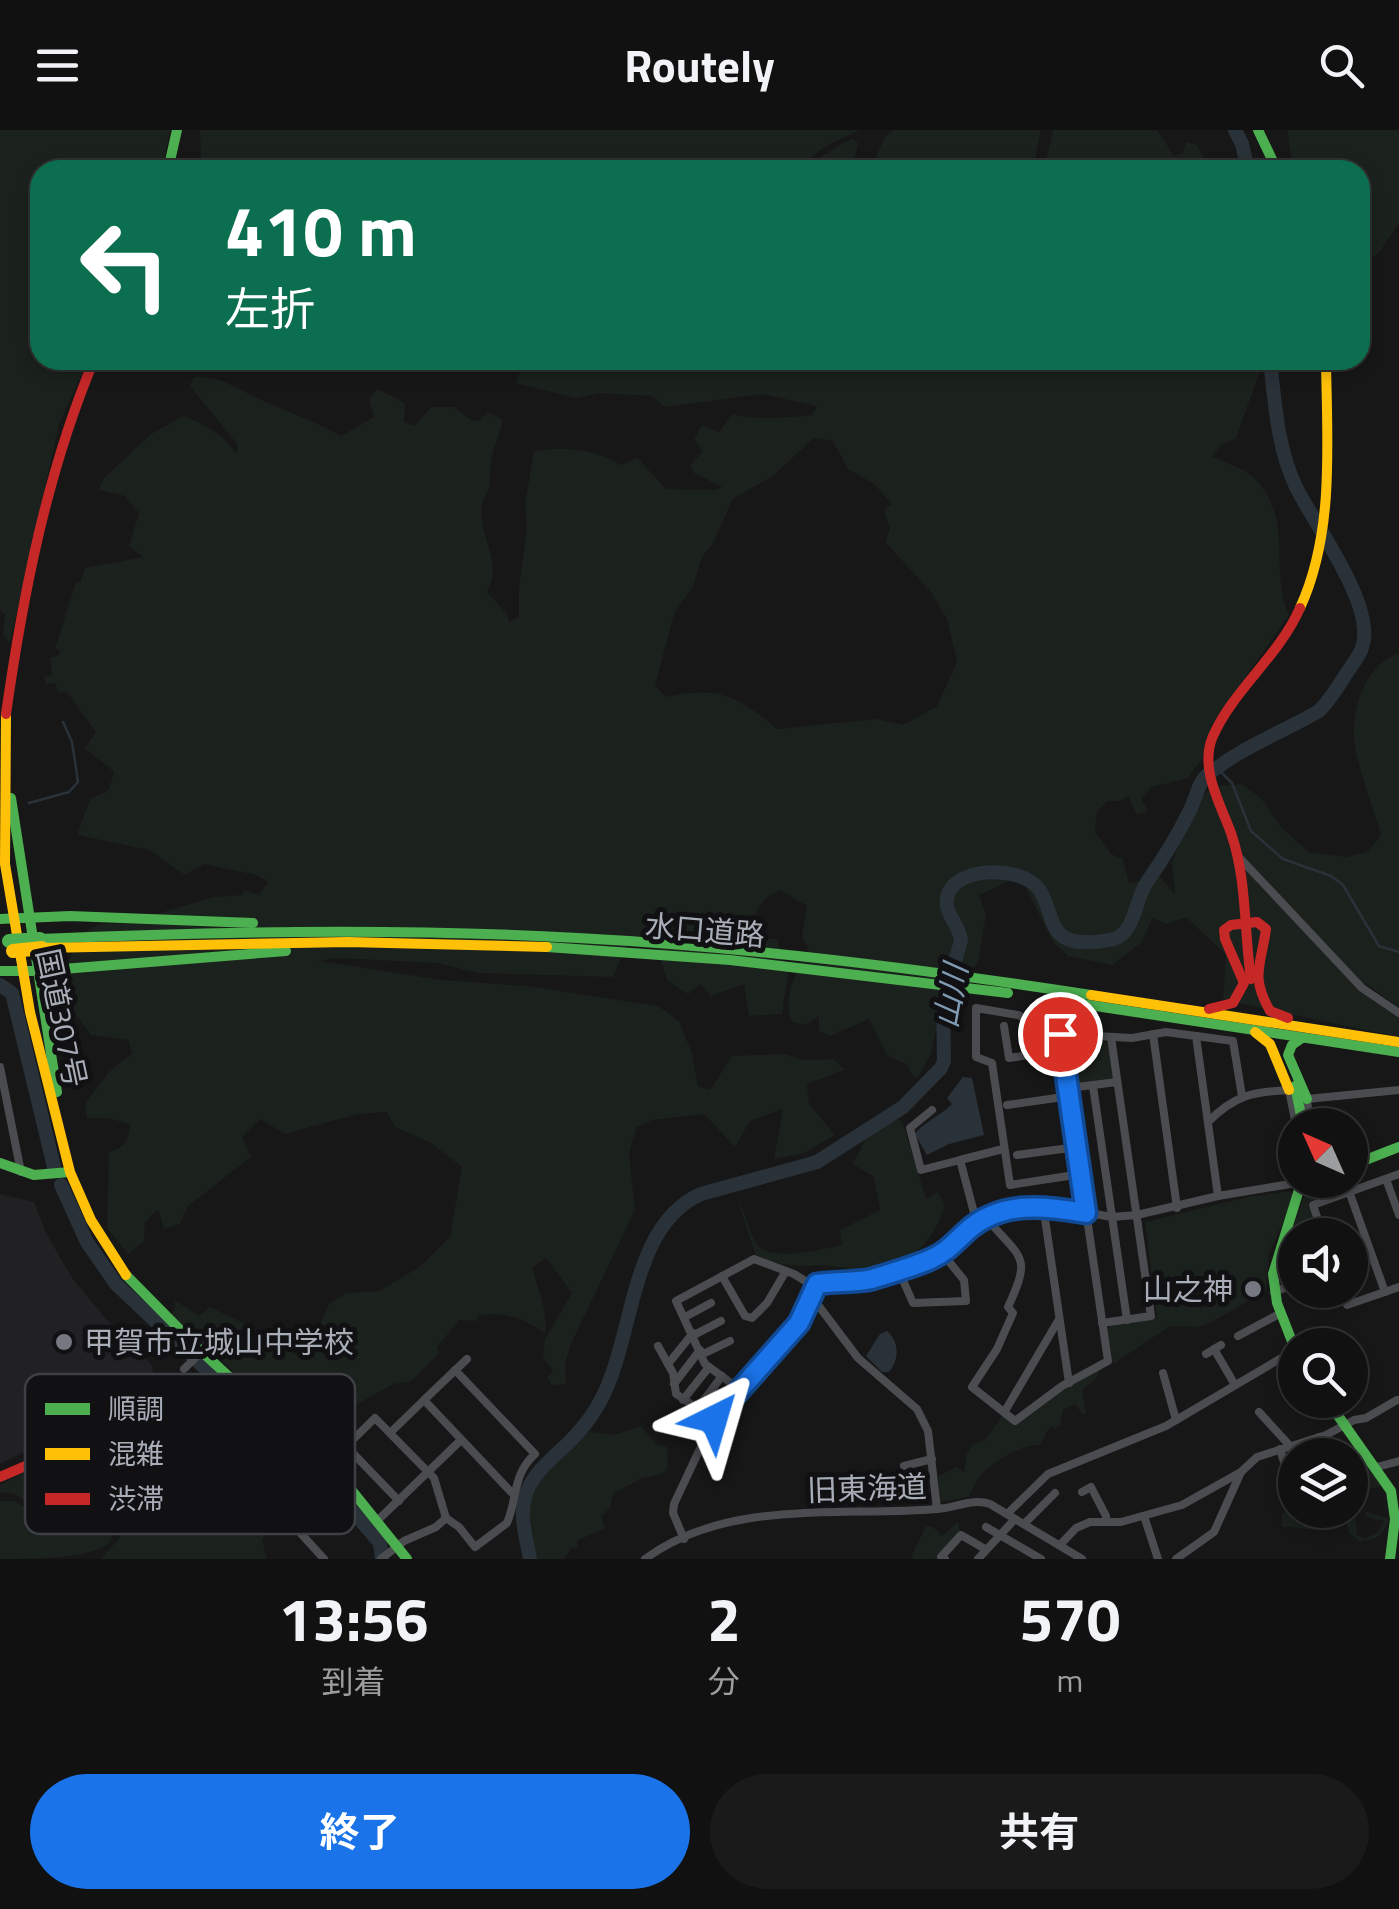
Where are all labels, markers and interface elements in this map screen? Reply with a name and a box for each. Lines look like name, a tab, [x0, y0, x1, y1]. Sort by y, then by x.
text: Routely	[624, 31, 775, 99]
icon: menu	[30, 38, 85, 93]
icon: search	[1314, 38, 1369, 93]
text: 410 m	[225, 177, 417, 283]
icon: left	[60, 200, 190, 330]
text: 左折	[225, 274, 315, 342]
street label: 水口道路	[643, 902, 767, 958]
street label: 国道307号	[25, 945, 99, 1091]
water label: 山川	[921, 957, 980, 1032]
pin	[1018, 992, 1103, 1077]
icon: arrive	[1033, 1007, 1088, 1062]
north arrow	[1278, 1108, 1368, 1198]
map controls	[1278, 1108, 1368, 1528]
button: sound	[1278, 1218, 1368, 1308]
place label: 山之神	[1143, 1266, 1233, 1312]
marker: 山之神	[1242, 1278, 1264, 1300]
place label: 甲賀市立城山中学校	[84, 1319, 354, 1365]
button: search	[1278, 1328, 1368, 1418]
marker: 甲賀市立城山中学校	[53, 1331, 75, 1353]
position arrow	[662, 1367, 766, 1471]
legend	[25, 1374, 355, 1534]
text: 順調	[108, 1387, 164, 1430]
text: 混雑	[108, 1432, 164, 1475]
button: layers	[1278, 1438, 1368, 1528]
street label: 旧東海道	[806, 1463, 928, 1513]
text: 渋滞	[108, 1477, 164, 1520]
text: 13:56	[279, 1573, 428, 1664]
text: 2	[707, 1573, 741, 1664]
text: 570	[1019, 1573, 1120, 1664]
text: m	[1057, 1656, 1083, 1704]
text: 到着	[322, 1657, 386, 1705]
text: 分	[708, 1657, 740, 1705]
button: 終了	[30, 1774, 690, 1889]
button: 共有	[710, 1774, 1369, 1889]

